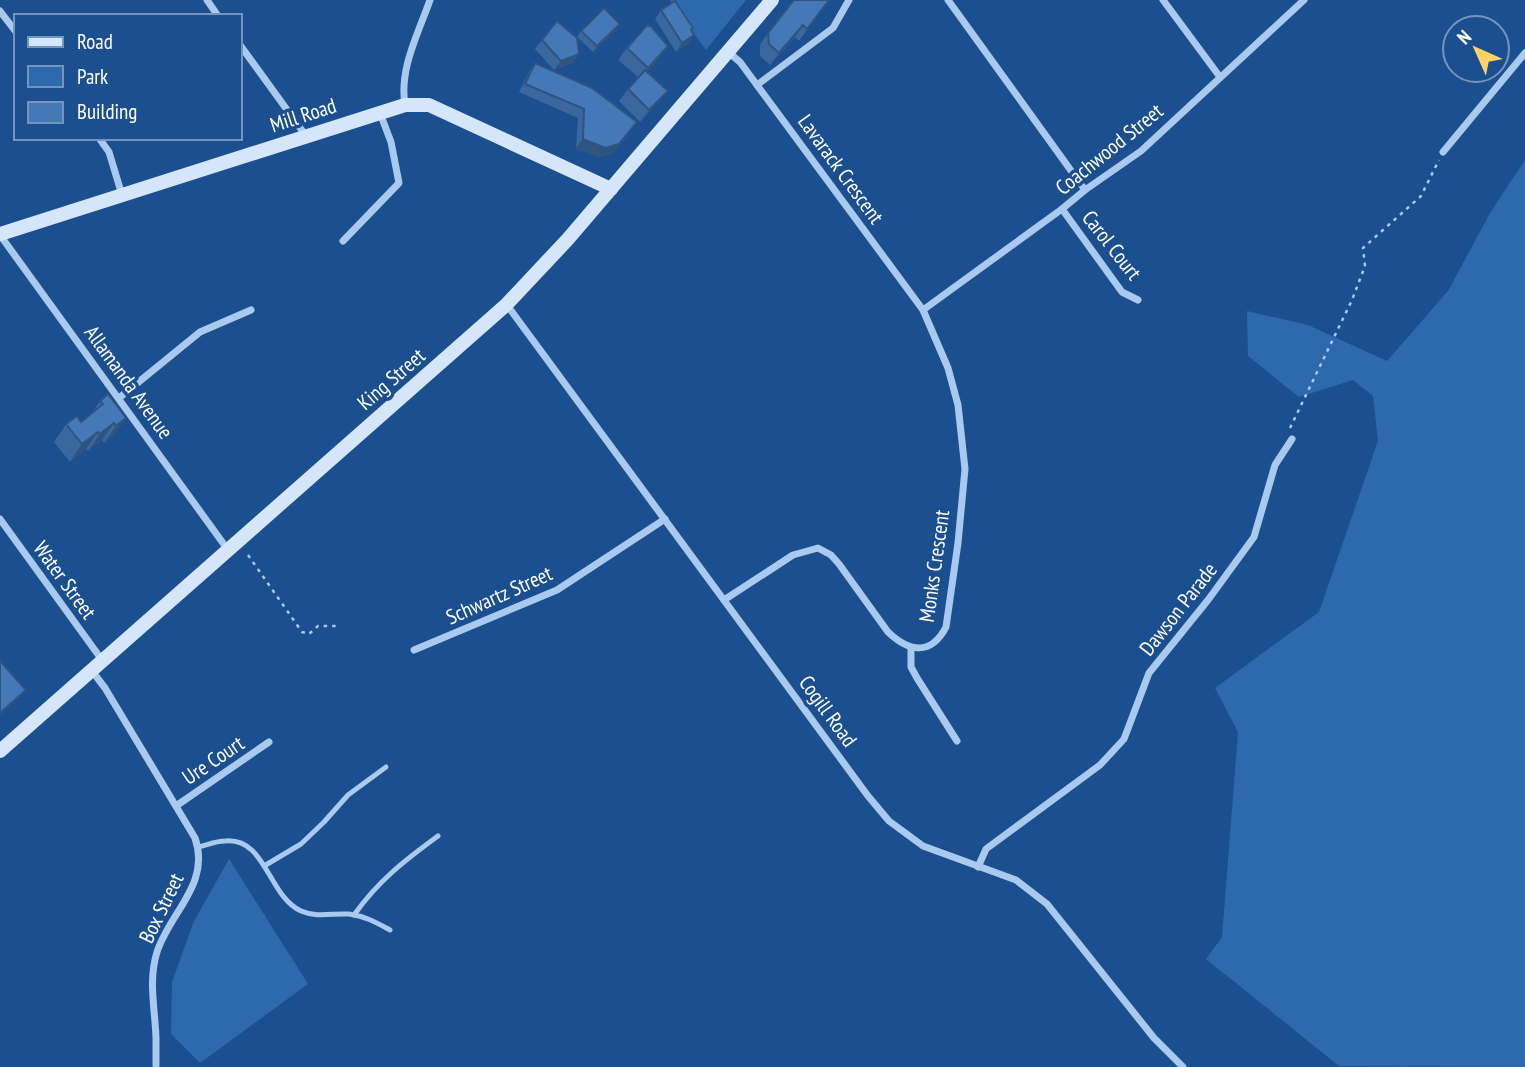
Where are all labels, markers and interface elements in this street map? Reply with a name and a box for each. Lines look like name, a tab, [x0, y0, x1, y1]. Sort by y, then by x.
legend	[14, 14, 242, 140]
north arrow	[1441, 14, 1511, 84]
text: N	[1452, 25, 1476, 49]
text: Road	[77, 28, 113, 55]
text: Park	[77, 63, 108, 90]
street label: Mill Road	[266, 92, 340, 138]
street label: Coachwood Street	[1050, 97, 1168, 201]
text: Building	[77, 98, 137, 125]
street label: Lavarack Crescent	[792, 109, 890, 229]
street label: Carol Court	[1076, 205, 1148, 285]
street label: Allamanda Avenue	[79, 320, 179, 444]
street label: King Street	[352, 342, 431, 416]
street label: Monks Crescent	[913, 508, 955, 624]
street label: Water Street	[28, 536, 102, 624]
street label: Dawson Parade	[1133, 557, 1223, 661]
street label: Schwartz Street	[442, 559, 557, 630]
street label: Cogill Road	[793, 670, 863, 752]
street label: Ure Court	[177, 729, 249, 791]
street label: Box Street	[133, 868, 190, 947]

